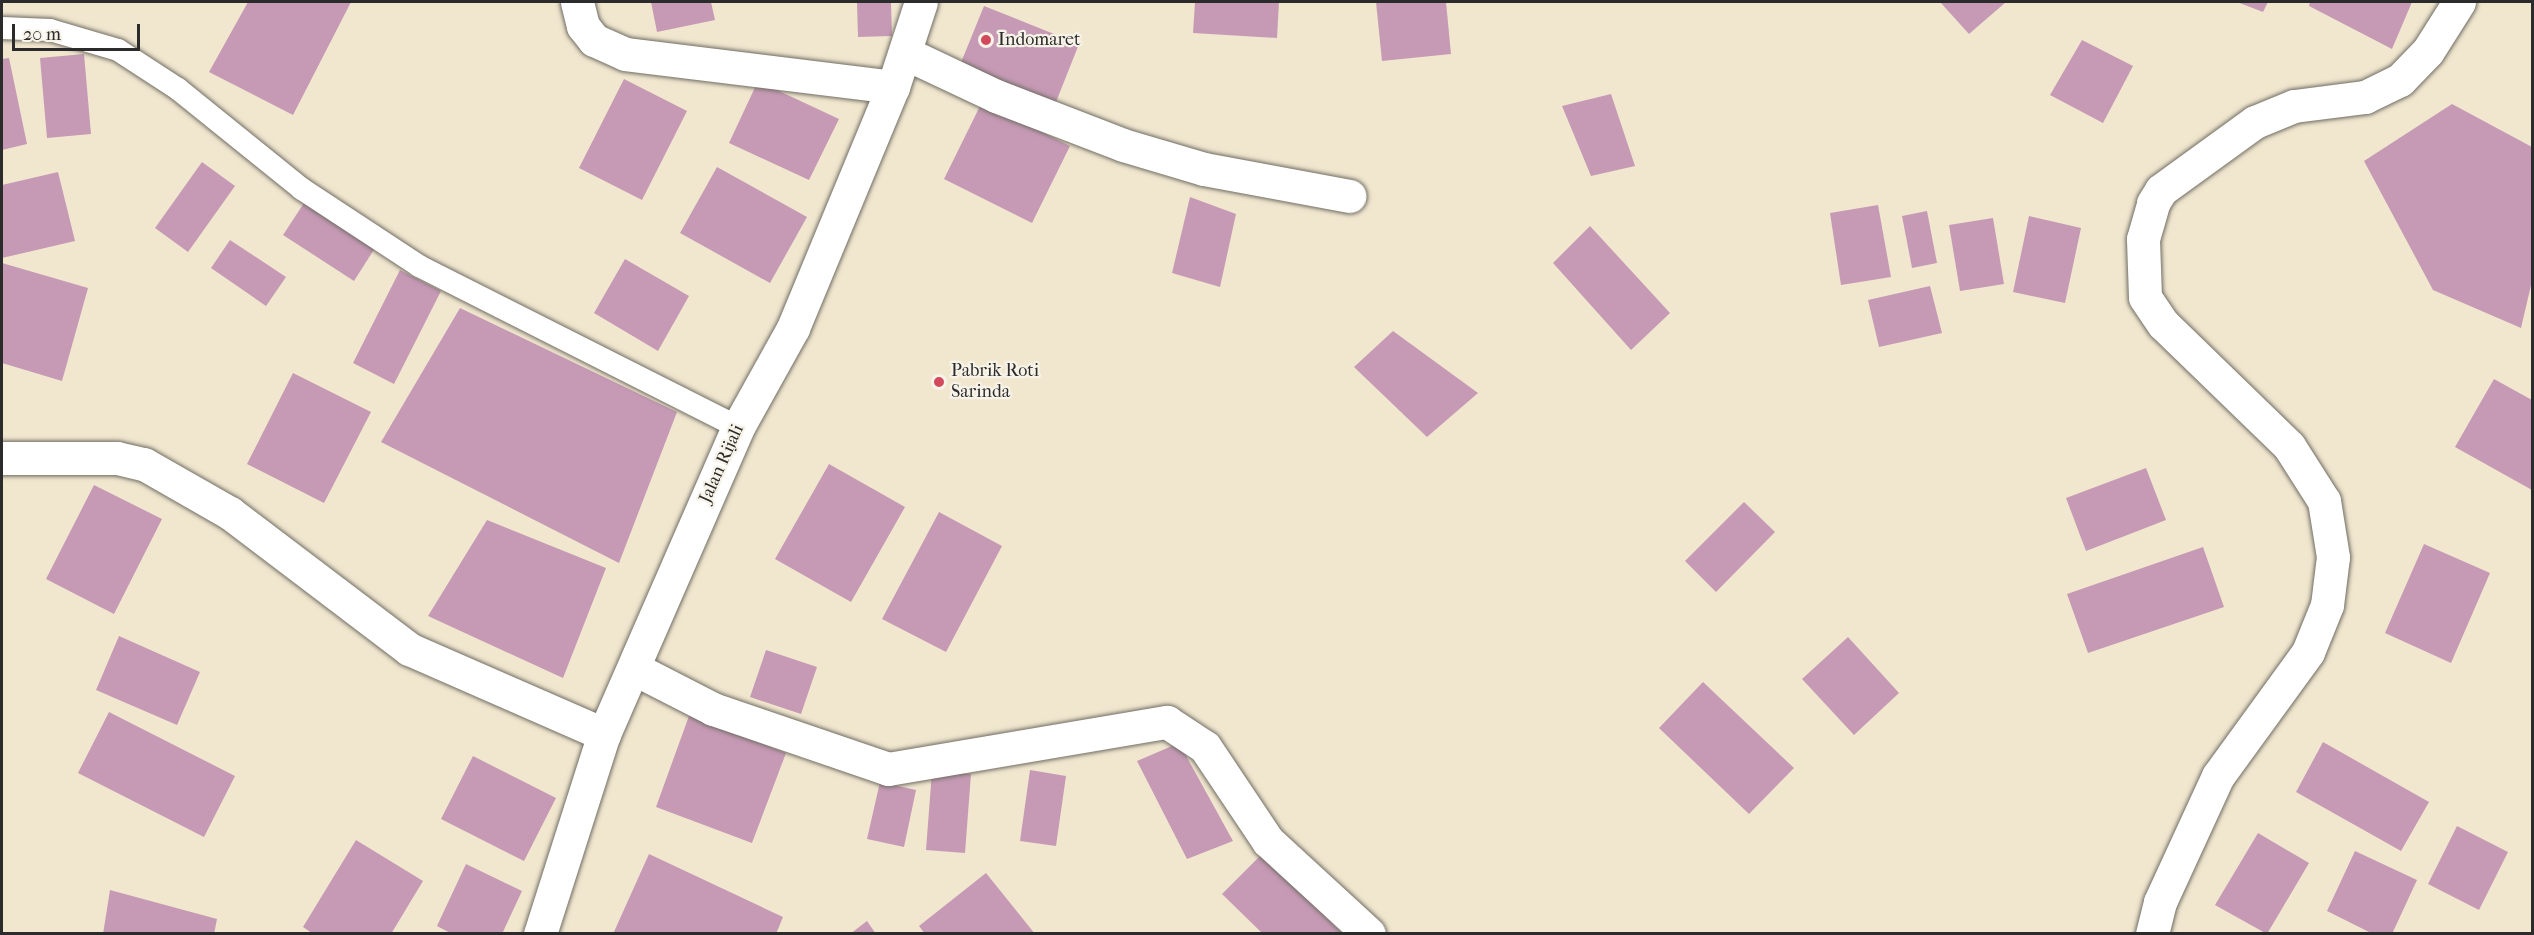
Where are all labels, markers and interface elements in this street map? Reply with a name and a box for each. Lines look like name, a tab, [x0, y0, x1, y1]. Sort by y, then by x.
scale bar	[15, 12, 142, 50]
text: 20 m	[23, 24, 61, 45]
place label: Indomaret	[998, 29, 1080, 51]
marker: Indomaret	[979, 33, 993, 47]
place label: Pabrik Roti Sarinda	[951, 361, 1039, 404]
marker: Pabrik Roti Sarinda	[932, 375, 946, 389]
street label: Jalan Rijali	[695, 421, 749, 507]

